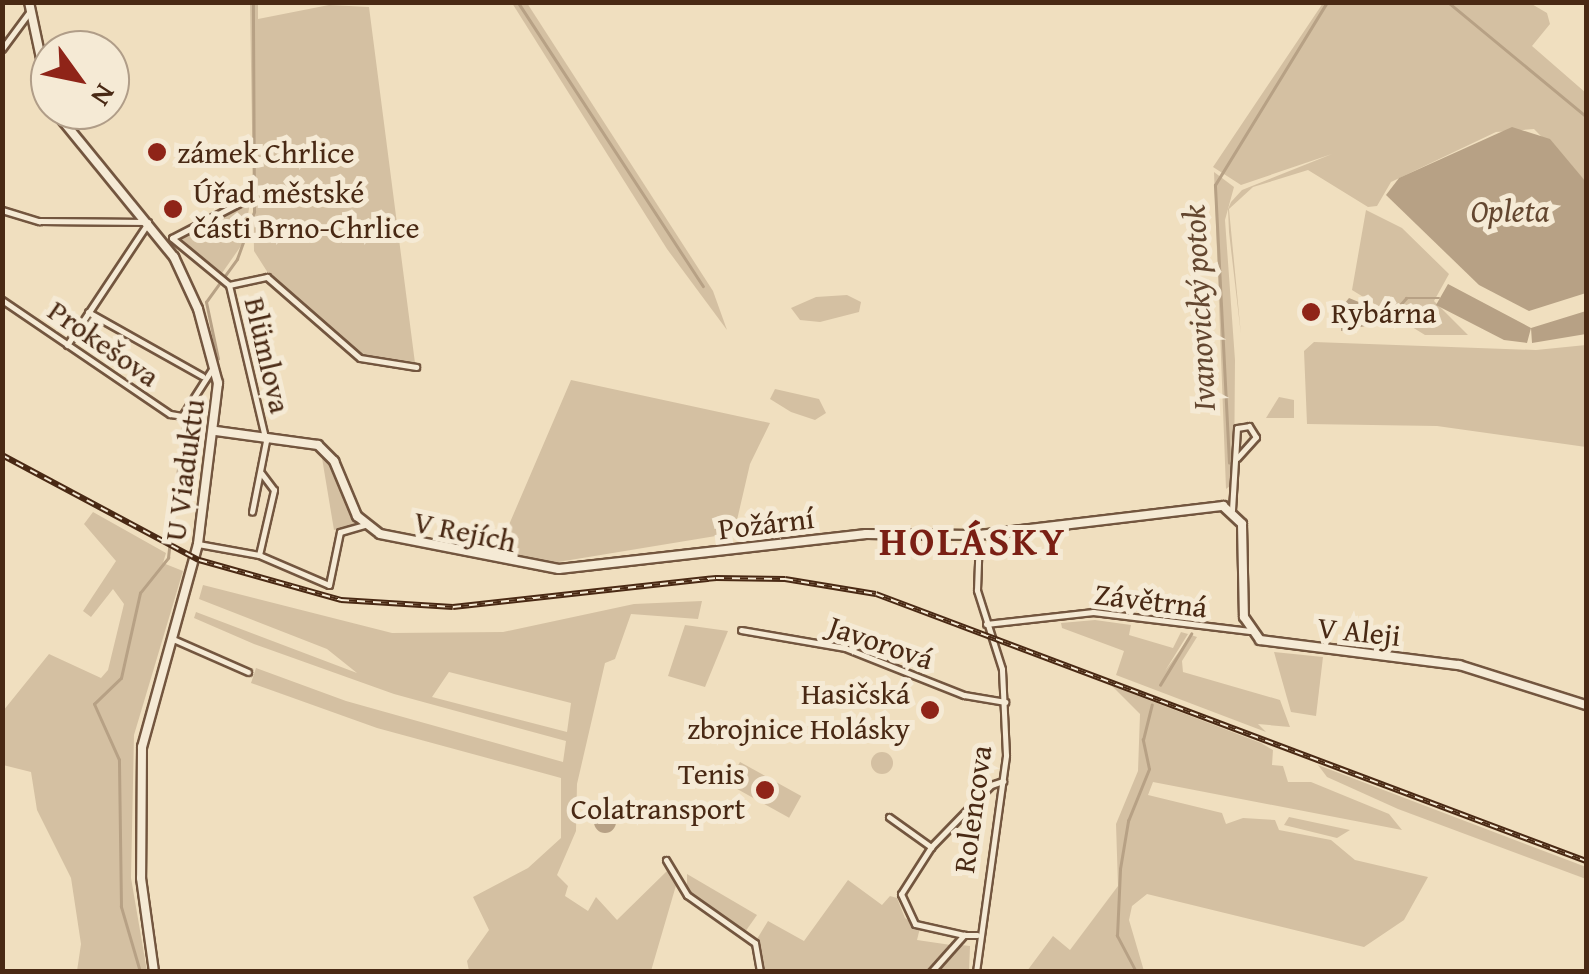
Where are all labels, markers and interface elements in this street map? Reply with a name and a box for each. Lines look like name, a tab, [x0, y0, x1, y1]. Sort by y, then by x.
north arrow	[30, 30, 130, 130]
text: N	[82, 77, 126, 115]
place label: zámek Chrlice	[177, 134, 354, 170]
marker: zámek Chrlice	[146, 141, 168, 163]
place label: Úřad městské části Brno-Chrlice	[193, 174, 420, 244]
water label: Opleta	[1471, 192, 1549, 230]
marker: Úřad městské části Brno-Chrlice	[162, 198, 184, 220]
water label: Ivanovický potok	[1174, 204, 1224, 412]
street label: Prokešova	[42, 292, 166, 394]
street label: Blümlova	[237, 294, 299, 416]
place label: Rybárna	[1331, 294, 1436, 330]
marker: Rybárna	[1300, 301, 1322, 323]
street label: U Viaduktu	[156, 397, 212, 543]
street label: Požární	[716, 499, 816, 547]
street label: V Rejích	[411, 503, 519, 559]
district label: HOLÁSKY	[879, 517, 1067, 565]
street label: Závětrná	[1093, 575, 1209, 625]
street label: Javorová	[824, 607, 938, 677]
street label: V Aleji	[1316, 609, 1402, 653]
place label: Hasičská zbrojnice Holásky	[687, 675, 910, 746]
marker: Hasičská zbrojnice Holásky	[919, 699, 941, 721]
street label: Rolencova	[945, 743, 999, 875]
place label: Tenis Colatransport	[571, 755, 745, 826]
marker: Tenis Colatransport	[754, 779, 776, 801]

